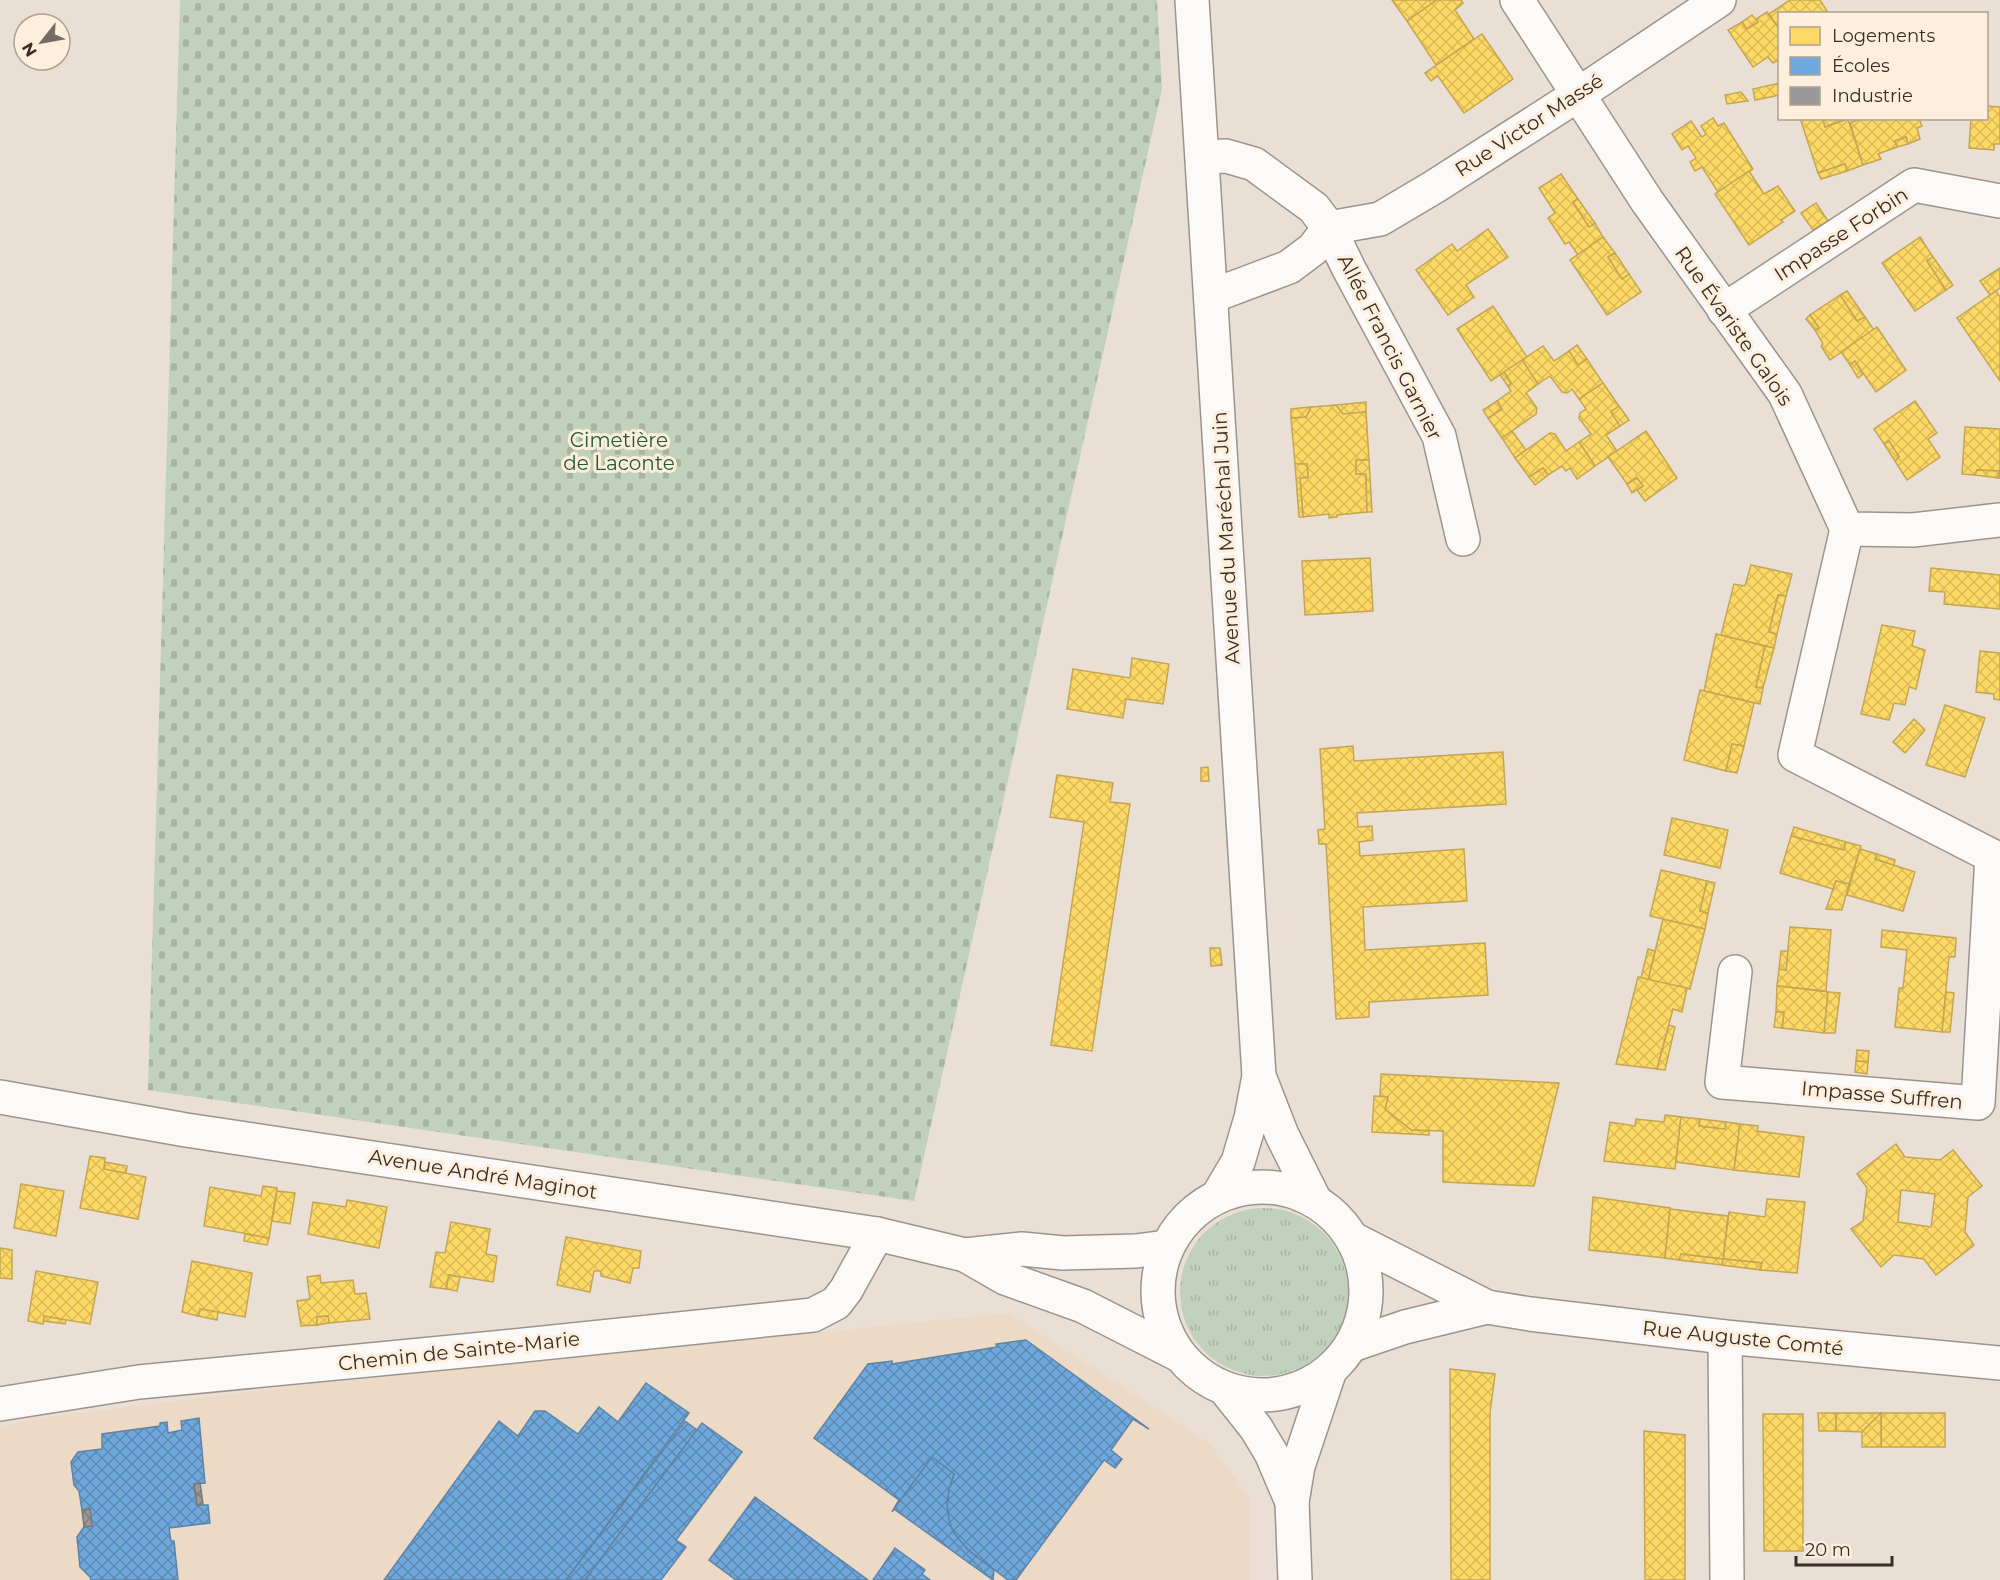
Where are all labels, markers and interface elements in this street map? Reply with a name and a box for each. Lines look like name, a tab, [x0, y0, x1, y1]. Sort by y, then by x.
north arrow	[12, 12, 72, 72]
legend	[1778, 12, 1988, 120]
text: Logements	[1832, 25, 1935, 47]
text: N	[18, 39, 41, 60]
text: Écoles	[1832, 55, 1890, 77]
street label: Rue Victor Massé	[1450, 68, 1608, 182]
text: Industrie	[1832, 85, 1913, 107]
street label: Impasse Forbin	[1770, 182, 1912, 286]
street label: Rue Évariste Galois	[1670, 242, 1798, 410]
street label: Allée Francis Garnier	[1333, 250, 1447, 444]
street label: Avenue du Maréchal Juin	[1207, 411, 1245, 665]
park label: Cimetière de Laconte	[563, 428, 675, 475]
street label: Impasse Suffren	[1800, 1076, 1964, 1114]
street label: Avenue André Maginot	[367, 1144, 599, 1204]
street label: Rue Auguste Comté	[1641, 1316, 1845, 1360]
street label: Chemin de Sainte-Marie	[337, 1326, 581, 1376]
scale bar	[1796, 1529, 1892, 1567]
text: 20 m	[1805, 1539, 1851, 1561]

